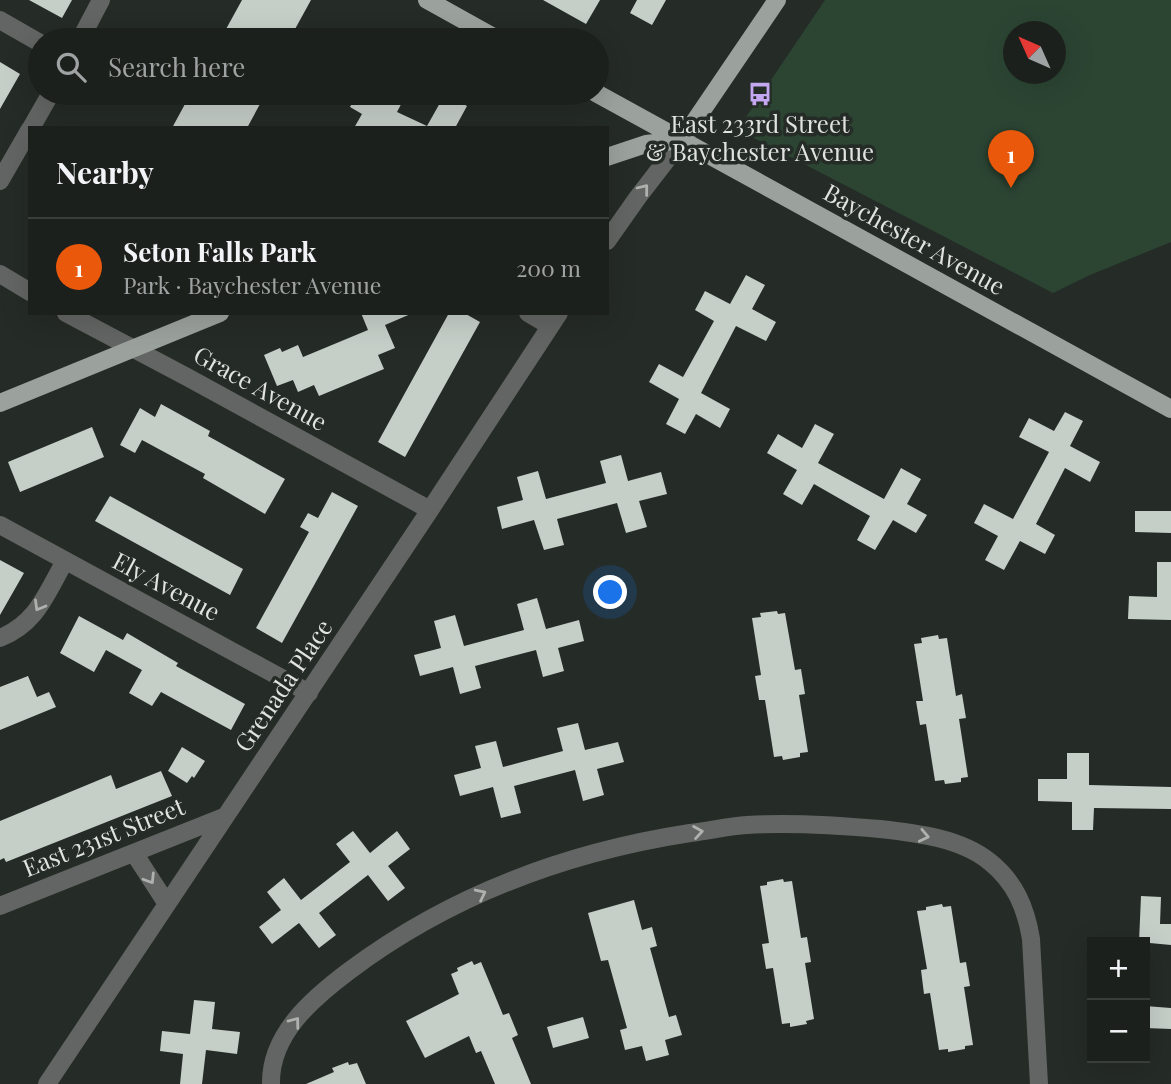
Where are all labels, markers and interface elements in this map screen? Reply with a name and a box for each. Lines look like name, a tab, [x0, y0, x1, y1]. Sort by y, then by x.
north arrow	[1003, 21, 1066, 84]
search box	[28, 28, 609, 105]
icon: search	[52, 48, 90, 86]
text: Search here	[108, 49, 245, 84]
bus stop icon: East 233rd Street & Baychester Avenue	[746, 80, 774, 108]
place label: East 233rd Street & Baychester Avenue	[646, 107, 874, 167]
pin: 1	[988, 130, 1034, 188]
text: Nearby	[56, 152, 154, 192]
street label: Baychester Avenue	[819, 175, 1011, 301]
one-way arrow	[635, 185, 648, 197]
text: Seton Falls Park	[123, 234, 316, 269]
text: 1	[75, 252, 83, 283]
text: 200 m	[516, 252, 581, 283]
text: Park · Baychester Avenue	[123, 269, 381, 300]
street label: Grace Avenue	[189, 337, 333, 437]
street label: Ely Avenue	[108, 544, 226, 627]
your location	[593, 575, 627, 609]
one-way arrow	[34, 598, 47, 611]
street label: Grenada Place	[226, 612, 339, 757]
street label: East 231st Street	[18, 789, 189, 883]
one-way arrow	[693, 825, 704, 840]
one-way arrow	[918, 828, 930, 843]
one-way arrow	[142, 871, 155, 884]
one-way arrow	[474, 889, 486, 903]
map controls	[1087, 937, 1150, 1063]
button: +	[1087, 937, 1150, 1000]
button: −	[1087, 1000, 1150, 1063]
one-way arrow	[287, 1017, 299, 1030]

